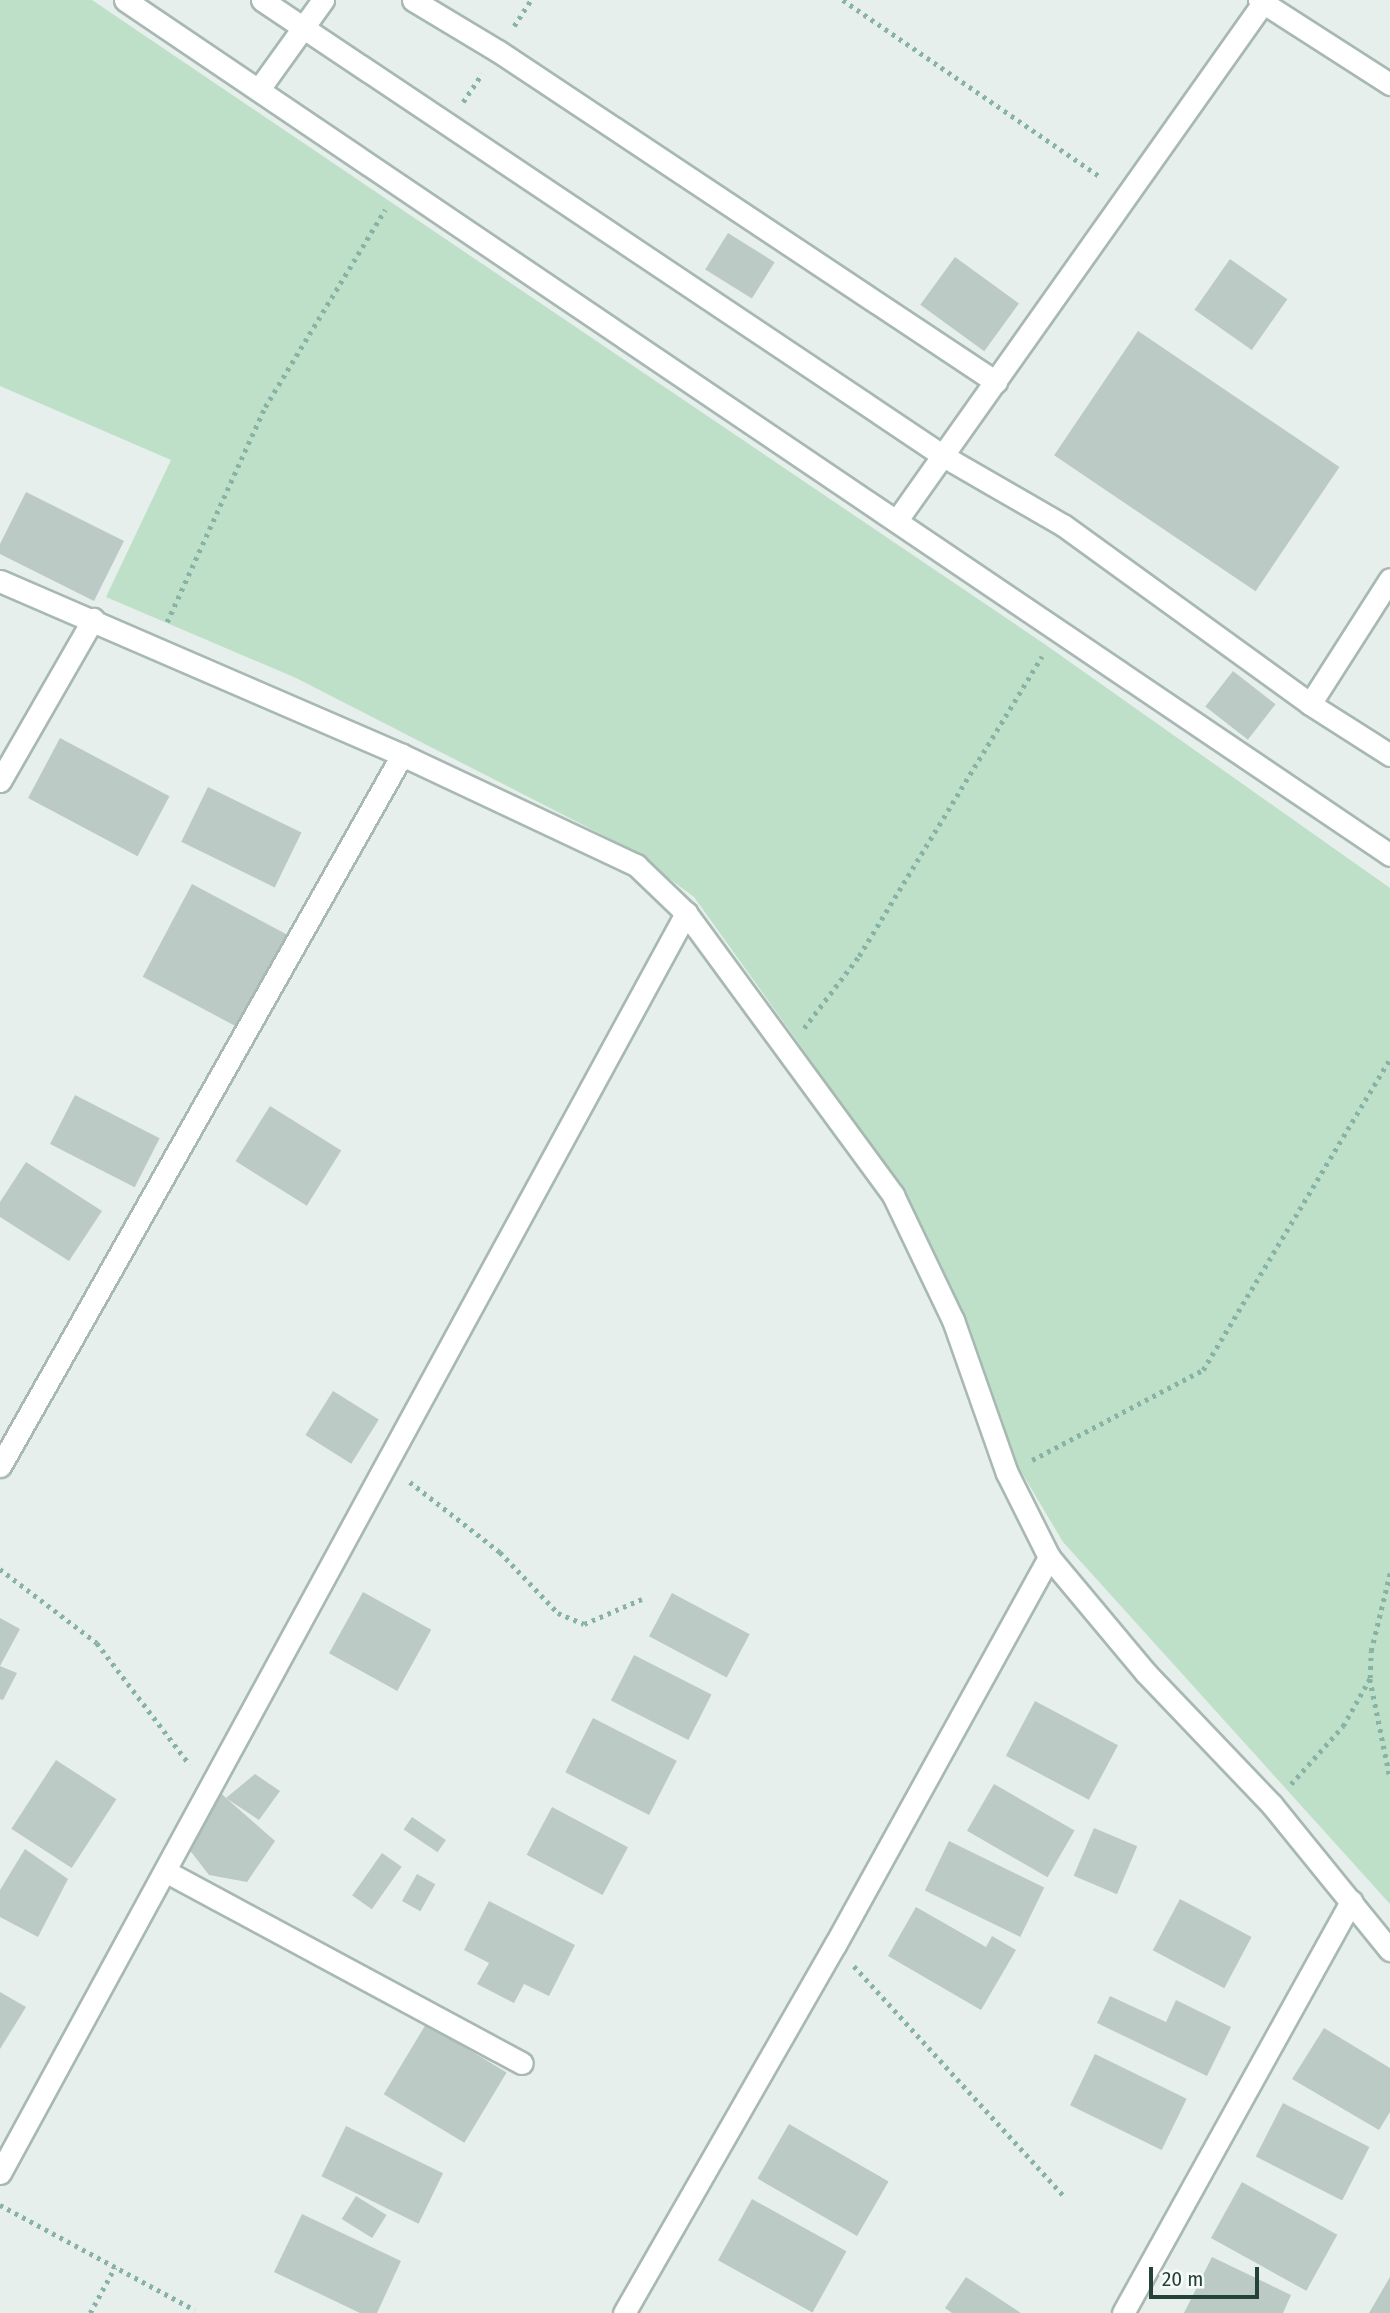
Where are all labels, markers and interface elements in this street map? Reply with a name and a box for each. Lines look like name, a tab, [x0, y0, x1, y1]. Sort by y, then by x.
scale bar	[1152, 2254, 1262, 2298]
text: 20 m	[1162, 2266, 1203, 2292]

